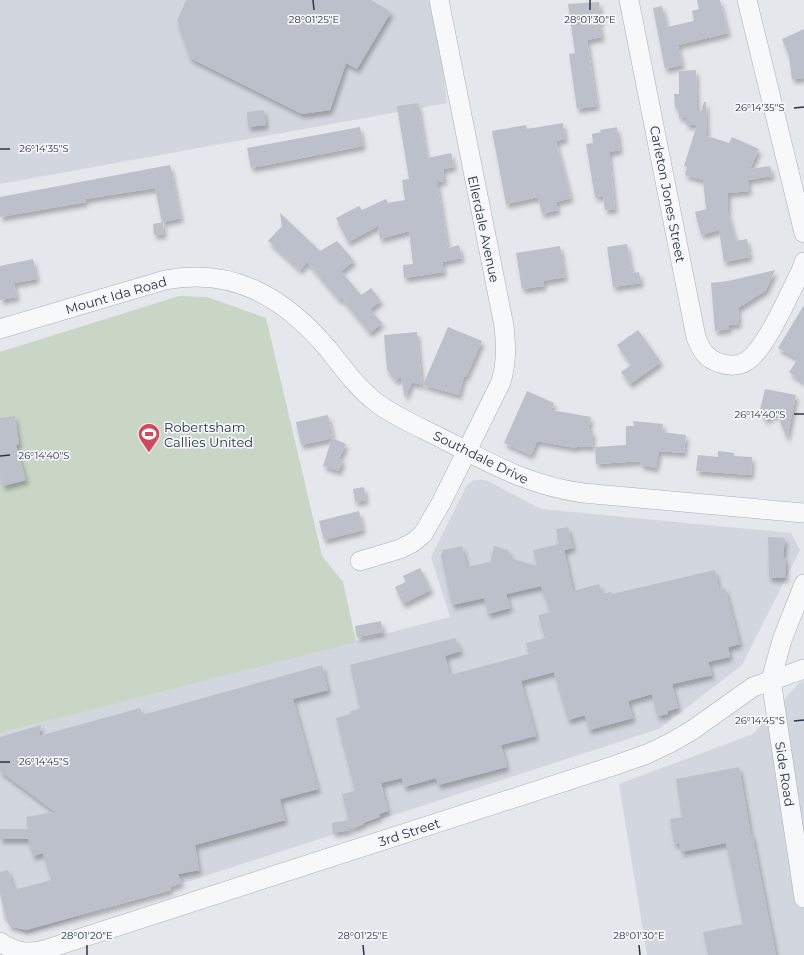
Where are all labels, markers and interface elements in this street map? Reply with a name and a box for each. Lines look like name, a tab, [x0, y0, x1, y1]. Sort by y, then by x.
text: 28°01'25"E	[289, 13, 340, 26]
text: 28°01'30"E	[564, 13, 616, 26]
text: 26°14'35"S	[735, 101, 785, 114]
street label: Carleton Jones Street	[647, 124, 689, 264]
text: 26°14'35"S	[19, 142, 69, 155]
street label: Ellerdale Avenue	[465, 174, 503, 284]
street label: Mount Ida Road	[64, 273, 168, 317]
text: 26°14'40"S	[735, 408, 785, 421]
place label: Robertsham Callies United	[164, 419, 253, 450]
sports icon: Robertsham Callies United	[136, 421, 162, 454]
street label: Southdale Drive	[431, 427, 531, 487]
text: 26°14'40"S	[19, 449, 69, 462]
text: 26°14'45"S	[735, 714, 785, 727]
street label: Side Road	[772, 740, 798, 808]
text: 26°14'45"S	[19, 755, 69, 768]
street label: 3rd Street	[376, 815, 442, 849]
text: 28°01'20"E	[61, 929, 113, 942]
text: 28°01'25"E	[338, 929, 389, 942]
text: 28°01'30"E	[613, 929, 665, 942]

